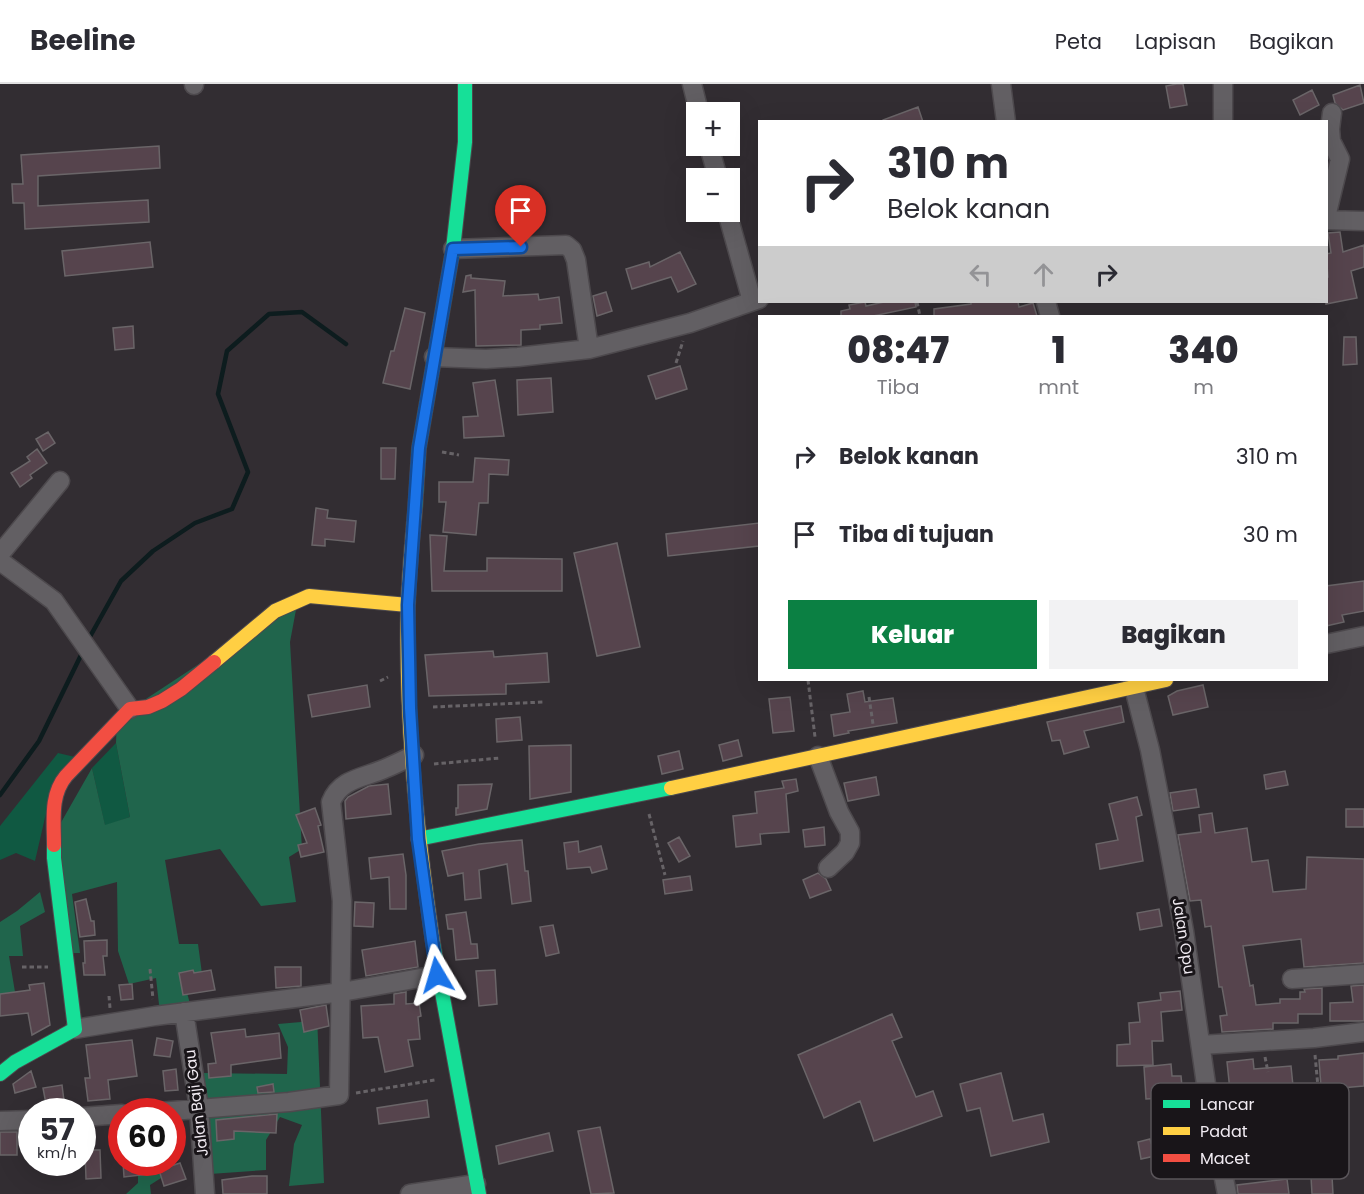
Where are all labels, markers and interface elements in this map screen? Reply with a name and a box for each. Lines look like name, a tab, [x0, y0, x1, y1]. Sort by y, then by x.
text: Beeline	[30, 21, 136, 60]
text: Peta	[1055, 27, 1102, 56]
text: Lapisan	[1135, 27, 1216, 56]
text: Bagikan	[1249, 27, 1334, 56]
map controls	[686, 102, 740, 222]
button: +	[686, 102, 740, 156]
text: 310 m	[887, 134, 1009, 193]
icon: right	[788, 144, 866, 222]
button: −	[686, 168, 740, 222]
pin	[495, 185, 546, 247]
text: Belok kanan	[887, 190, 1050, 227]
icon: arrive	[504, 194, 537, 227]
icon: left	[964, 258, 997, 291]
icon: ahead	[1027, 258, 1060, 291]
icon: right	[1090, 258, 1123, 291]
text: 08:47	[847, 325, 949, 376]
text: 1	[1052, 325, 1066, 376]
text: 340	[1168, 325, 1239, 376]
text: Tiba	[877, 373, 920, 401]
text: mnt	[1038, 373, 1079, 401]
text: m	[1193, 373, 1214, 401]
icon: right	[788, 440, 821, 473]
text: Belok kanan	[839, 441, 979, 472]
text: 310 m	[1236, 441, 1298, 472]
icon: arrive	[788, 518, 821, 551]
text: Tiba di tujuan	[839, 519, 994, 550]
text: 30 m	[1243, 519, 1298, 550]
button: Keluar	[788, 600, 1037, 669]
button: Bagikan	[1049, 600, 1298, 669]
street label: Jalan Opu	[1168, 896, 1200, 976]
position arrow	[405, 943, 469, 1007]
street label: Jalan Baji Gau	[179, 1048, 213, 1158]
legend	[1151, 1083, 1349, 1179]
text: Lancar	[1200, 1093, 1254, 1116]
speed limit sign: 60	[108, 1098, 186, 1176]
text: 57	[39, 1108, 75, 1151]
text: Padat	[1200, 1120, 1248, 1143]
text: km/h	[37, 1142, 77, 1163]
text: Macet	[1200, 1147, 1250, 1170]

